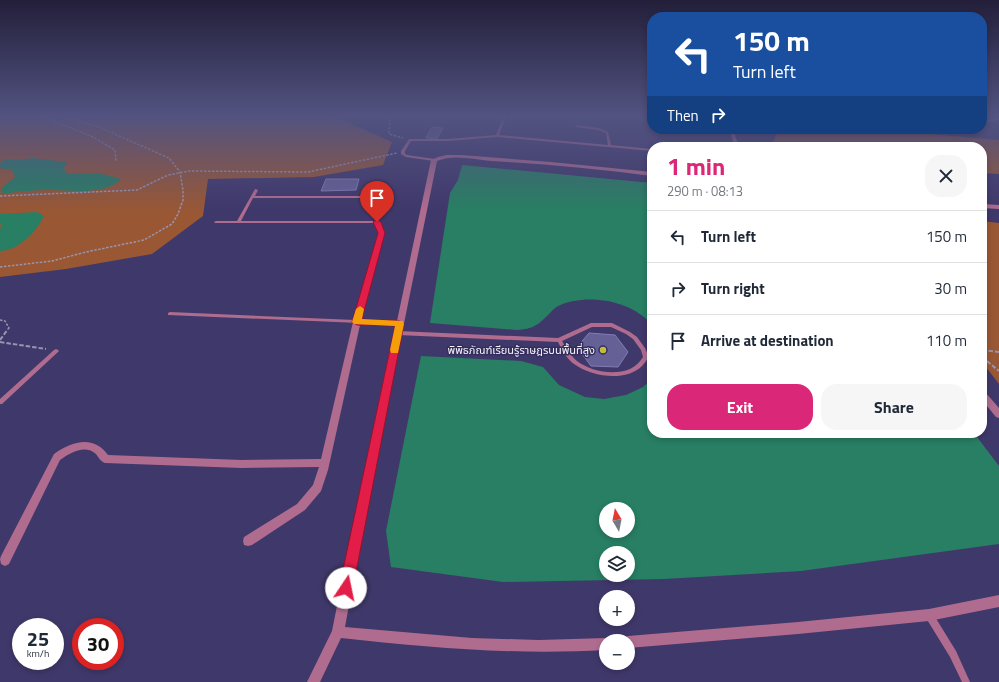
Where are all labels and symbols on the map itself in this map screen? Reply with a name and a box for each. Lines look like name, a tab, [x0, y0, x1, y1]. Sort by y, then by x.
pin	[360, 181, 394, 222]
place label: พิพิธภัณฑ์เรียนรู้ราษฎรบนพื้นที่สูง	[448, 342, 595, 358]
marker: พิพิธภัณฑ์เรียนรู้ราษฎรบนพื้นที่สูง	[598, 345, 608, 355]
north arrow	[599, 502, 635, 538]
position arrow	[325, 567, 367, 609]
speed limit sign: 30	[72, 618, 124, 670]

